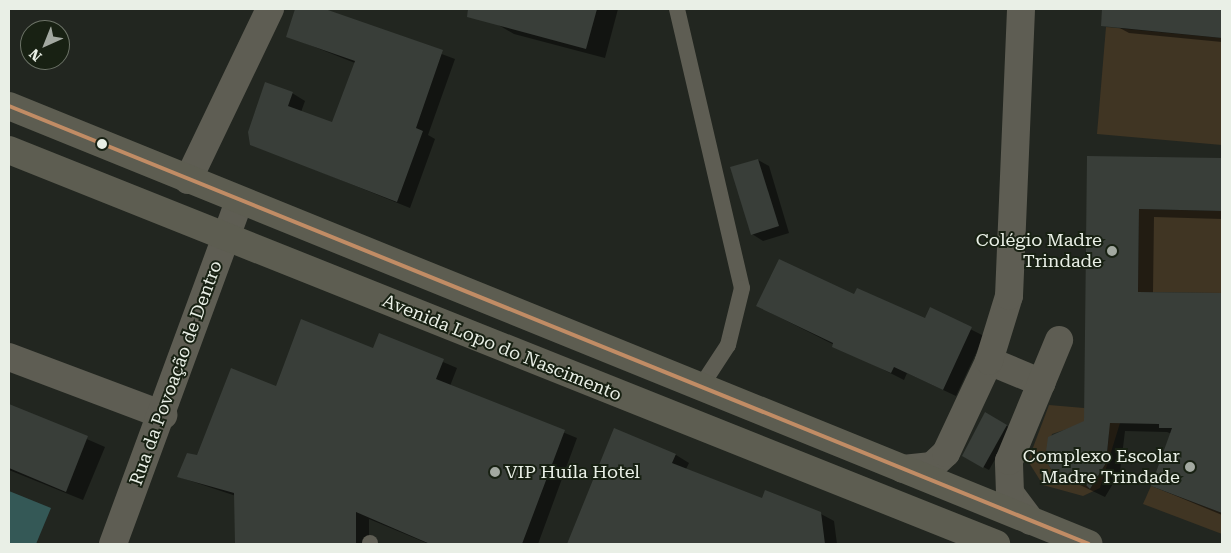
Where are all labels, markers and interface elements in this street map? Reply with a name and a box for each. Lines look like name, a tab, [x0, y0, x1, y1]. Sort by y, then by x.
north arrow	[20, 20, 70, 70]
text: N	[26, 46, 45, 65]
unlabelled marker	[97, 139, 107, 149]
place label: Colégio Madre Trindade	[976, 230, 1102, 272]
marker: Colégio Madre Trindade	[1106, 245, 1118, 257]
street label: Rua da Povoação de Dentro	[125, 258, 227, 488]
street label: Avenida Lopo do Nascimento	[379, 290, 625, 406]
place label: Complexo Escolar Madre Trindade	[1023, 446, 1180, 488]
place label: VIP Huíla Hotel	[505, 461, 640, 483]
marker: Complexo Escolar Madre Trindade	[1184, 461, 1196, 473]
marker: VIP Huíla Hotel	[489, 466, 501, 478]

